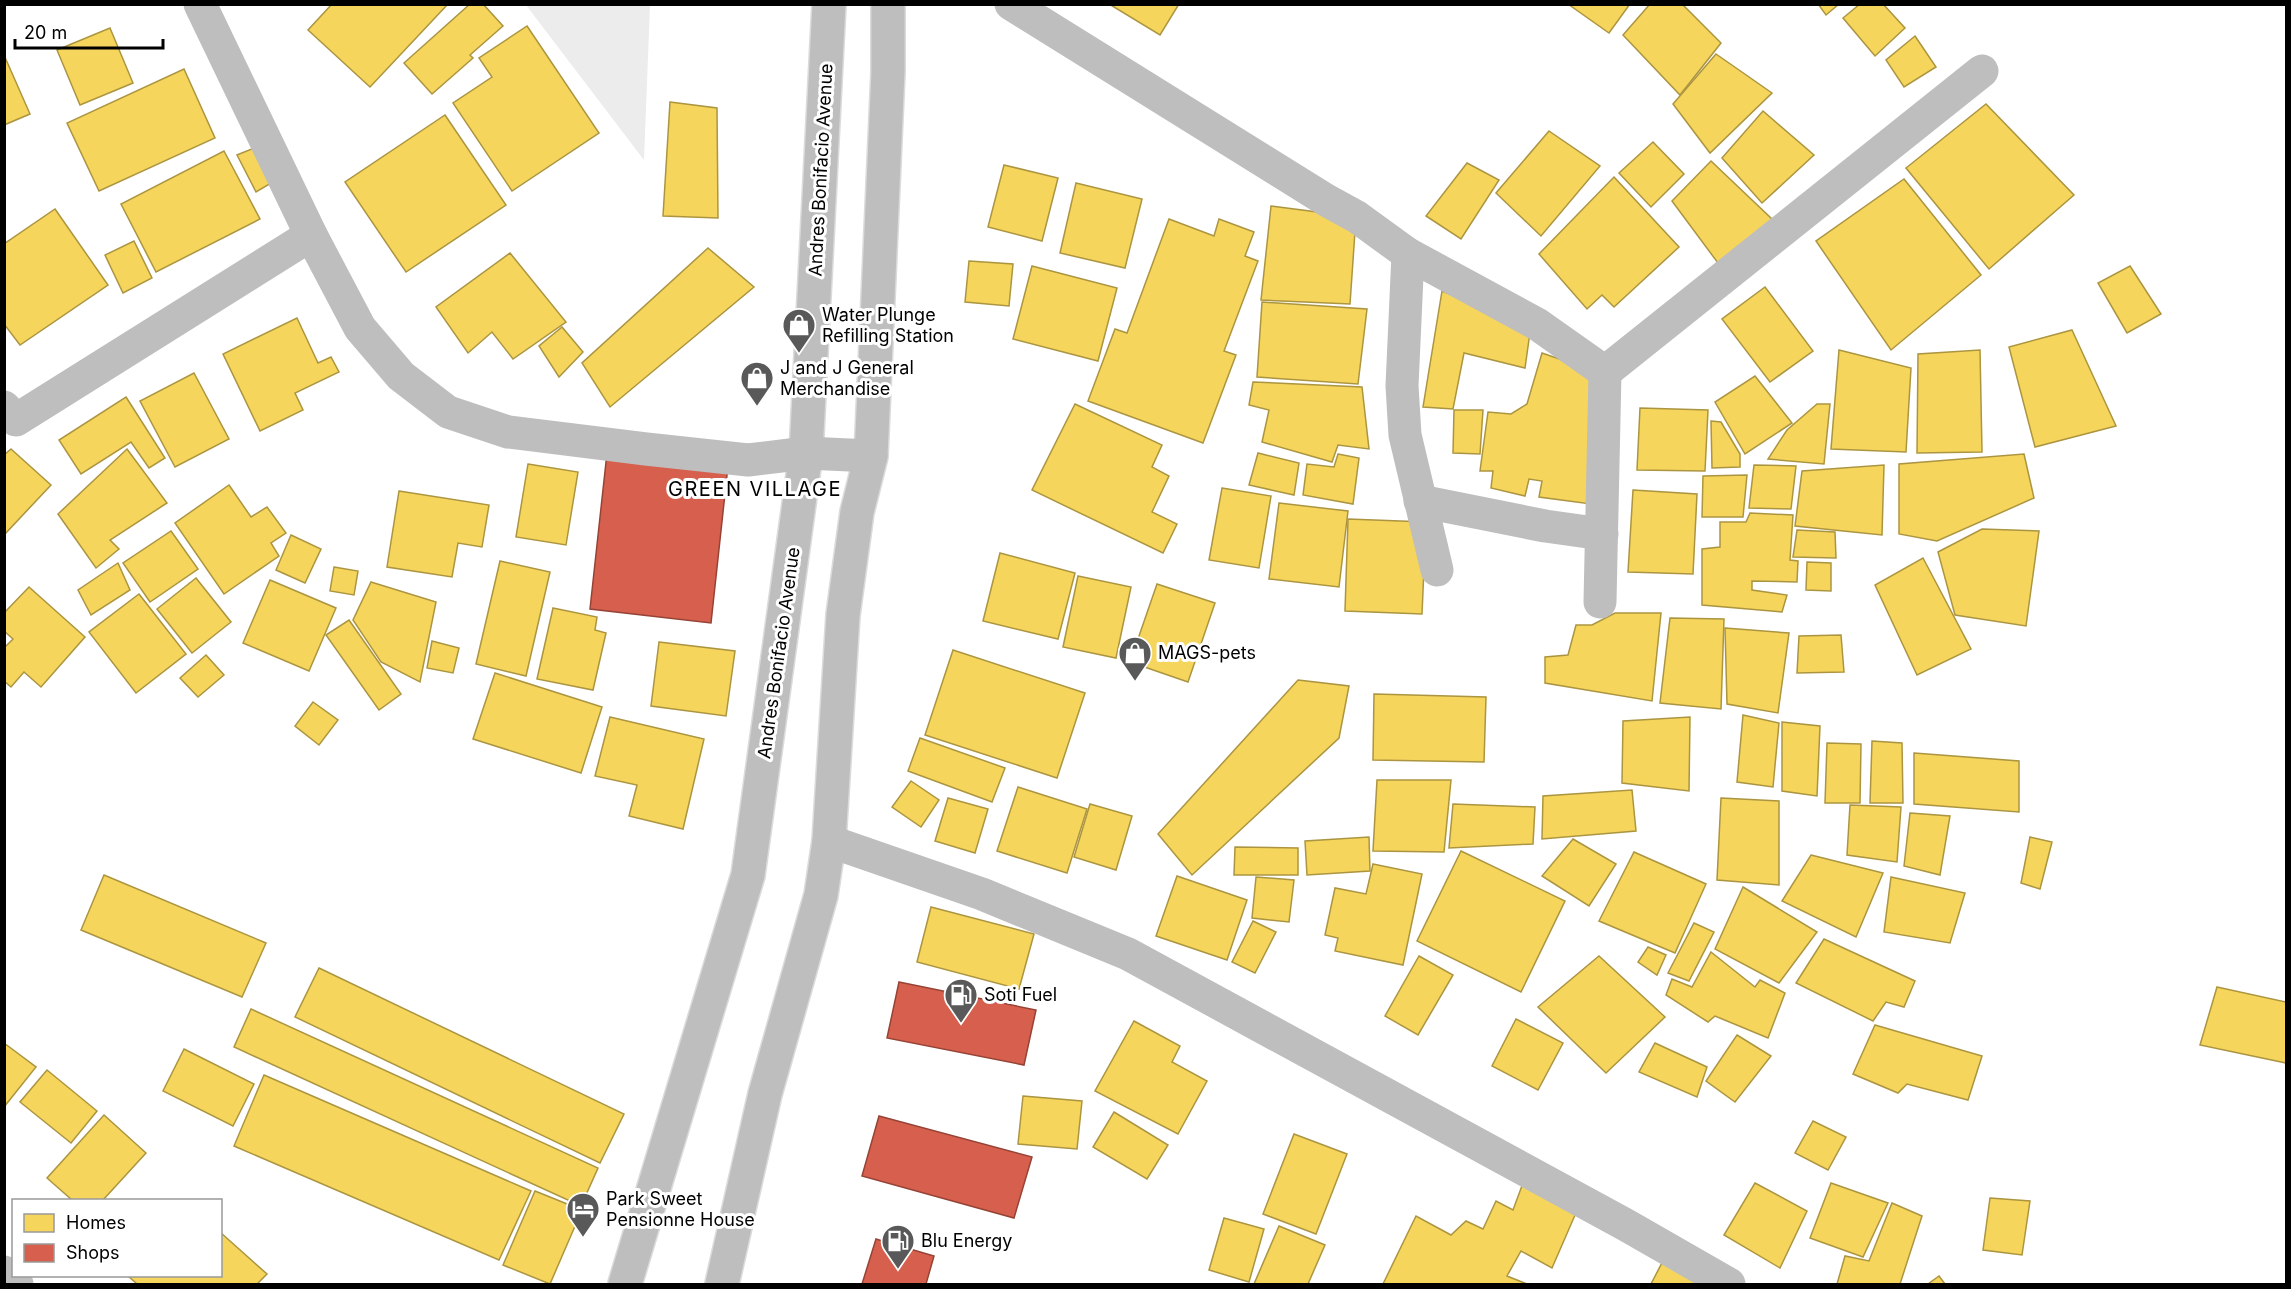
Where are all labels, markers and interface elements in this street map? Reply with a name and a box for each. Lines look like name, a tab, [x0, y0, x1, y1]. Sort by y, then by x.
scale bar	[15, 12, 164, 50]
text: 20 m	[24, 22, 67, 43]
street label: Andres Bonifacio Avenue	[804, 63, 837, 277]
place label: Water Plunge Refilling Station	[822, 304, 954, 346]
shop icon: Water Plunge Refilling Station	[781, 307, 817, 354]
place label: J and J General Merchandise	[780, 357, 914, 399]
shop icon: J and J General Merchandise	[739, 360, 775, 407]
district label: GREEN VILLAGE	[668, 477, 842, 501]
street label: Andres Bonifacio Avenue	[753, 546, 804, 760]
shop icon: MAGS-pets	[1117, 635, 1153, 682]
place label: MAGS-pets	[1158, 642, 1256, 663]
fuel station icon: Soti Fuel	[943, 977, 979, 1024]
place label: Soti Fuel	[984, 984, 1057, 1005]
place label: Park Sweet Pensionne House	[606, 1188, 755, 1230]
hotel icon: Park Sweet Pensionne House	[565, 1191, 601, 1238]
legend	[12, 1199, 222, 1277]
text: Homes	[66, 1212, 126, 1233]
fuel station icon: Blu Energy	[880, 1223, 916, 1270]
place label: Blu Energy	[921, 1230, 1012, 1251]
text: Shops	[66, 1242, 120, 1263]

